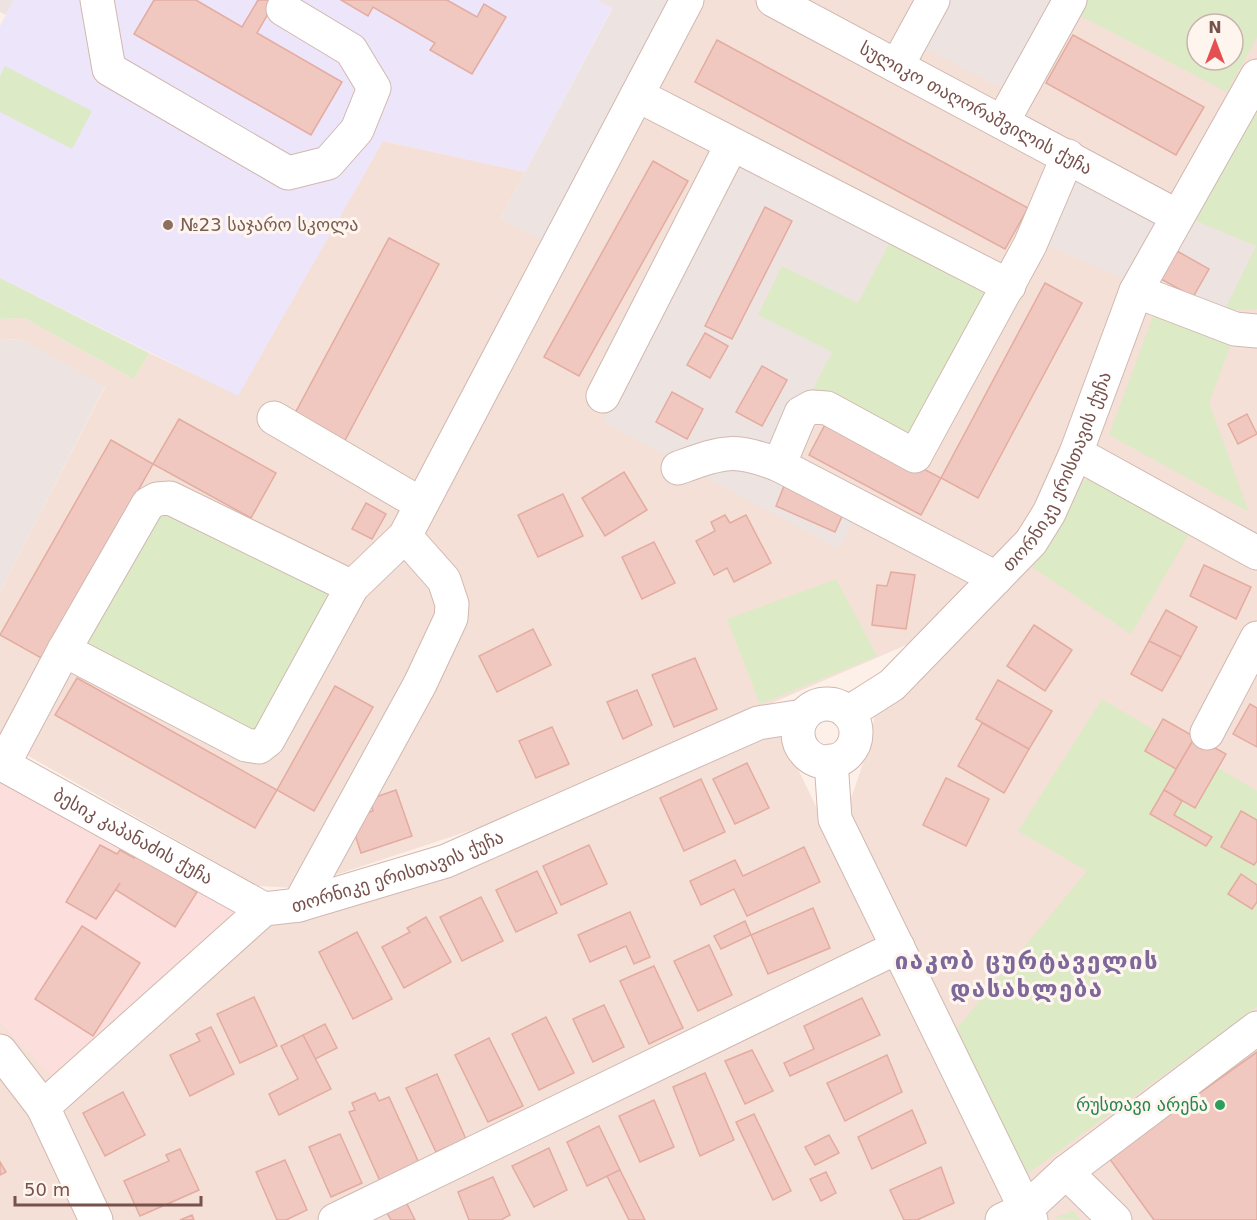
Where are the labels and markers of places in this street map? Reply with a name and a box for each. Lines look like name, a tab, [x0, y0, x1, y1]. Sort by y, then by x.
place label: №23 საჯარო სკოლა	[180, 214, 358, 235]
marker: №23 საჯარო სკოლა	[161, 218, 175, 232]
place label: რუსთავი არენა	[1076, 1094, 1208, 1115]
marker: რუსთავი არენა	[1213, 1098, 1227, 1112]

